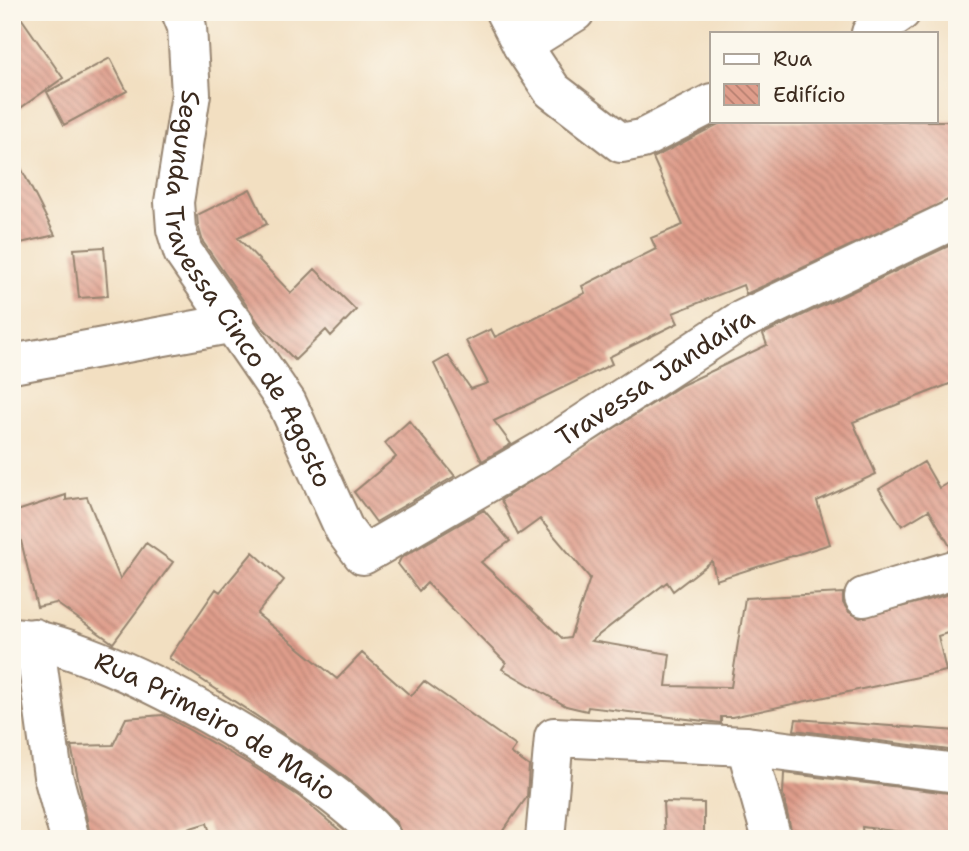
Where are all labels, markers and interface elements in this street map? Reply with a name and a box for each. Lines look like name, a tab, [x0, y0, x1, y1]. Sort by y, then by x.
legend	[710, 32, 937, 122]
text: Rua	[773, 45, 812, 73]
text: Edifício	[773, 81, 845, 109]
street label: Segunda Travessa Cinco de Agosto	[157, 88, 341, 493]
street label: Travessa Jandaíra	[549, 299, 760, 454]
street label: Rua Primeiro de Maio	[90, 643, 344, 808]

